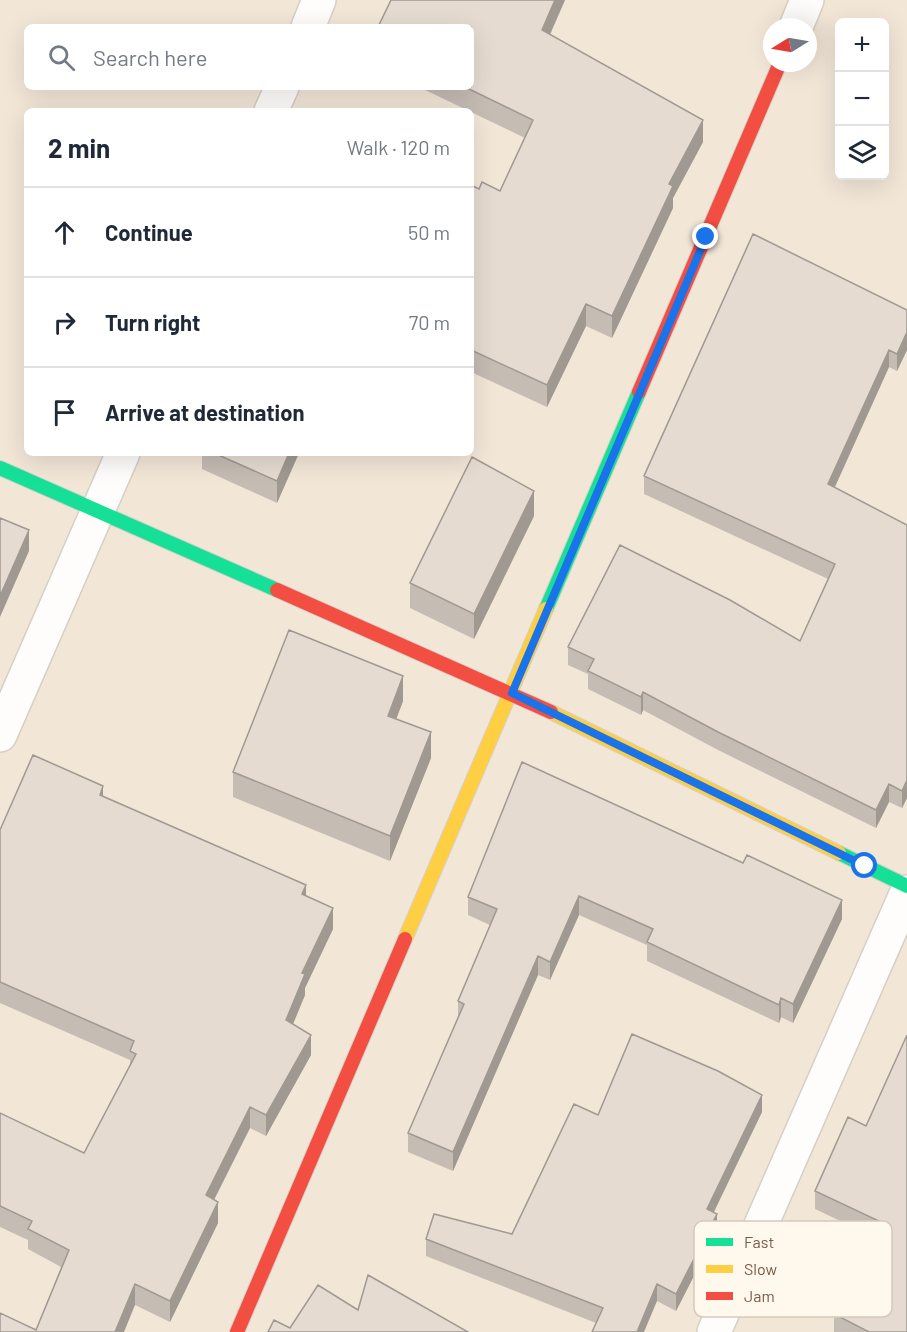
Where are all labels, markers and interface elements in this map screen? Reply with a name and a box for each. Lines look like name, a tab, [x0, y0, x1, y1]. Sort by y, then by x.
north arrow	[763, 18, 817, 72]
map controls	[835, 18, 889, 180]
button: +	[835, 18, 889, 72]
search box	[24, 24, 474, 90]
icon: search	[45, 41, 78, 74]
text: Search here	[93, 44, 207, 70]
button: −	[835, 72, 889, 126]
button: layers	[835, 126, 889, 180]
text: 2 min	[48, 132, 110, 163]
text: Walk · 120 m	[347, 135, 450, 159]
icon: ahead	[48, 216, 81, 249]
text: Continue	[105, 219, 193, 245]
text: 50 m	[408, 220, 450, 244]
route end	[692, 223, 718, 249]
icon: right	[48, 306, 81, 339]
text: Turn right	[105, 309, 200, 335]
text: 70 m	[409, 310, 450, 334]
icon: arrive	[48, 396, 81, 429]
text: Arrive at destination	[105, 399, 304, 425]
route start	[851, 852, 877, 878]
legend	[694, 1221, 892, 1317]
text: Fast	[744, 1232, 774, 1251]
text: Slow	[744, 1259, 777, 1278]
text: Jam	[744, 1286, 775, 1305]

